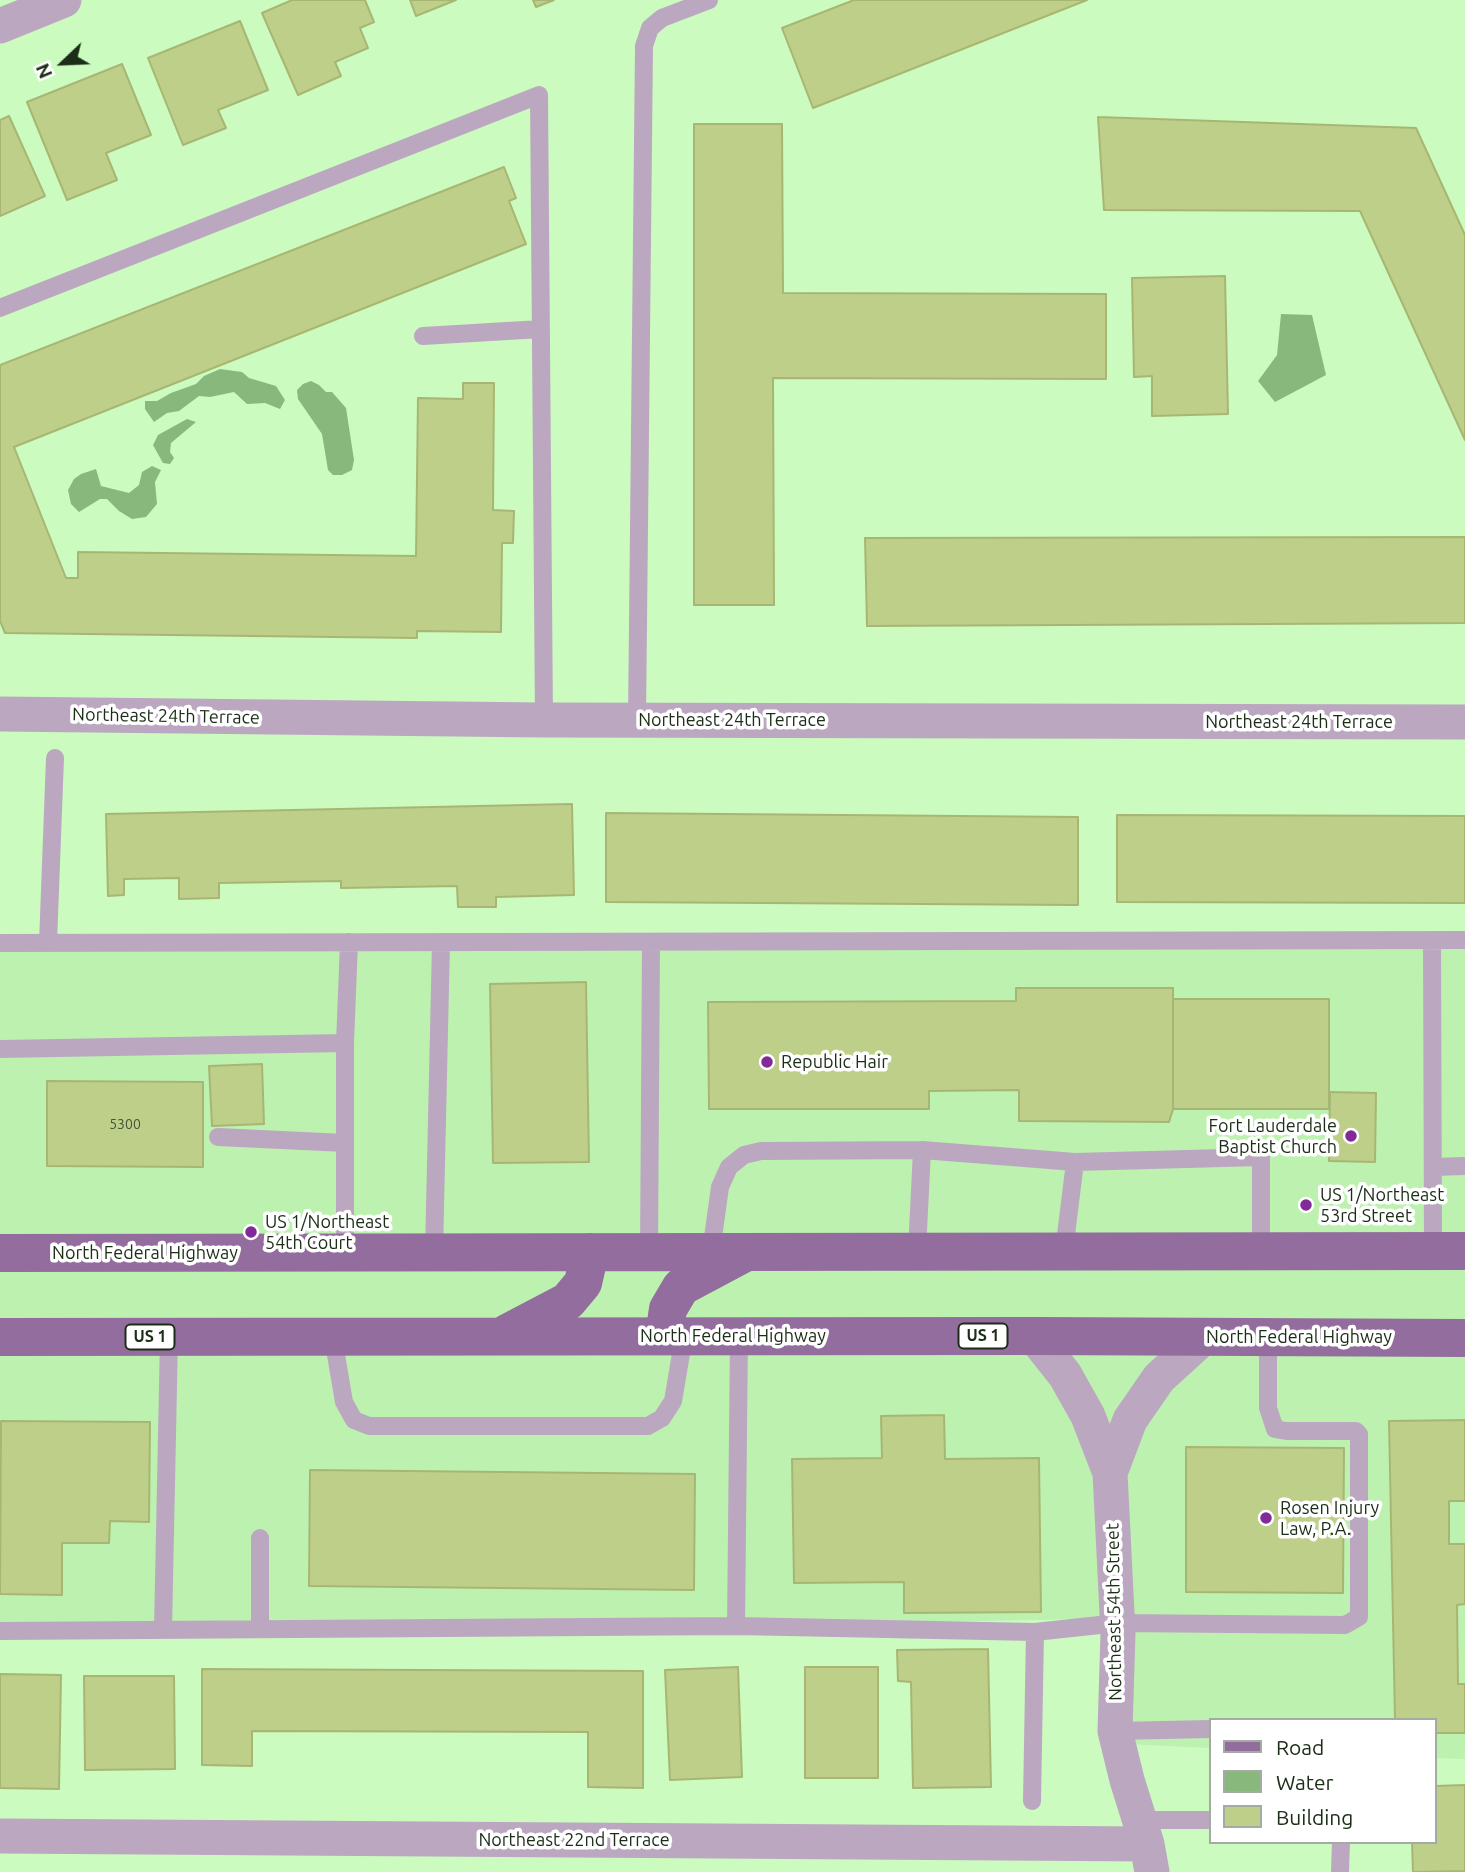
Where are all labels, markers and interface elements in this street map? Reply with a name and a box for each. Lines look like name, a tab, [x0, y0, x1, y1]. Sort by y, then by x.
north arrow	[28, 28, 98, 98]
text: N	[31, 60, 57, 82]
street label: Northeast 24th Terrace	[72, 704, 260, 728]
street label: Northeast 24th Terrace	[638, 709, 826, 731]
street label: Northeast 24th Terrace	[1205, 711, 1393, 733]
place label: Republic Hair	[781, 1051, 888, 1073]
marker: Republic Hair	[759, 1054, 775, 1070]
place label: Fort Lauderdale Baptist Church	[1209, 1115, 1337, 1158]
house number: 5300	[109, 1116, 141, 1132]
marker: Fort Lauderdale Baptist Church	[1343, 1128, 1359, 1144]
place label: US 1/Northeast 53rd Street	[1320, 1184, 1444, 1226]
marker: US 1/Northeast 53rd Street	[1298, 1197, 1314, 1213]
place label: US 1/Northeast 54th Court	[265, 1211, 389, 1254]
marker: US 1/Northeast 54th Court	[243, 1224, 259, 1240]
street label: North Federal Highway	[52, 1242, 238, 1264]
road number: US 1	[125, 1324, 174, 1350]
road number: US 1	[958, 1324, 1007, 1348]
street label: North Federal Highway	[640, 1325, 826, 1347]
street label: North Federal Highway	[1206, 1326, 1392, 1348]
place label: Rosen Injury Law, P.A.	[1280, 1497, 1379, 1540]
marker: Rosen Injury Law, P.A.	[1258, 1510, 1274, 1526]
street label: Northeast 54th Street	[1102, 1523, 1126, 1701]
legend	[1210, 1718, 1437, 1844]
text: Road	[1276, 1735, 1324, 1759]
text: Water	[1276, 1770, 1334, 1794]
text: Building	[1276, 1805, 1353, 1829]
street label: Northeast 22nd Terrace	[478, 1829, 670, 1851]

